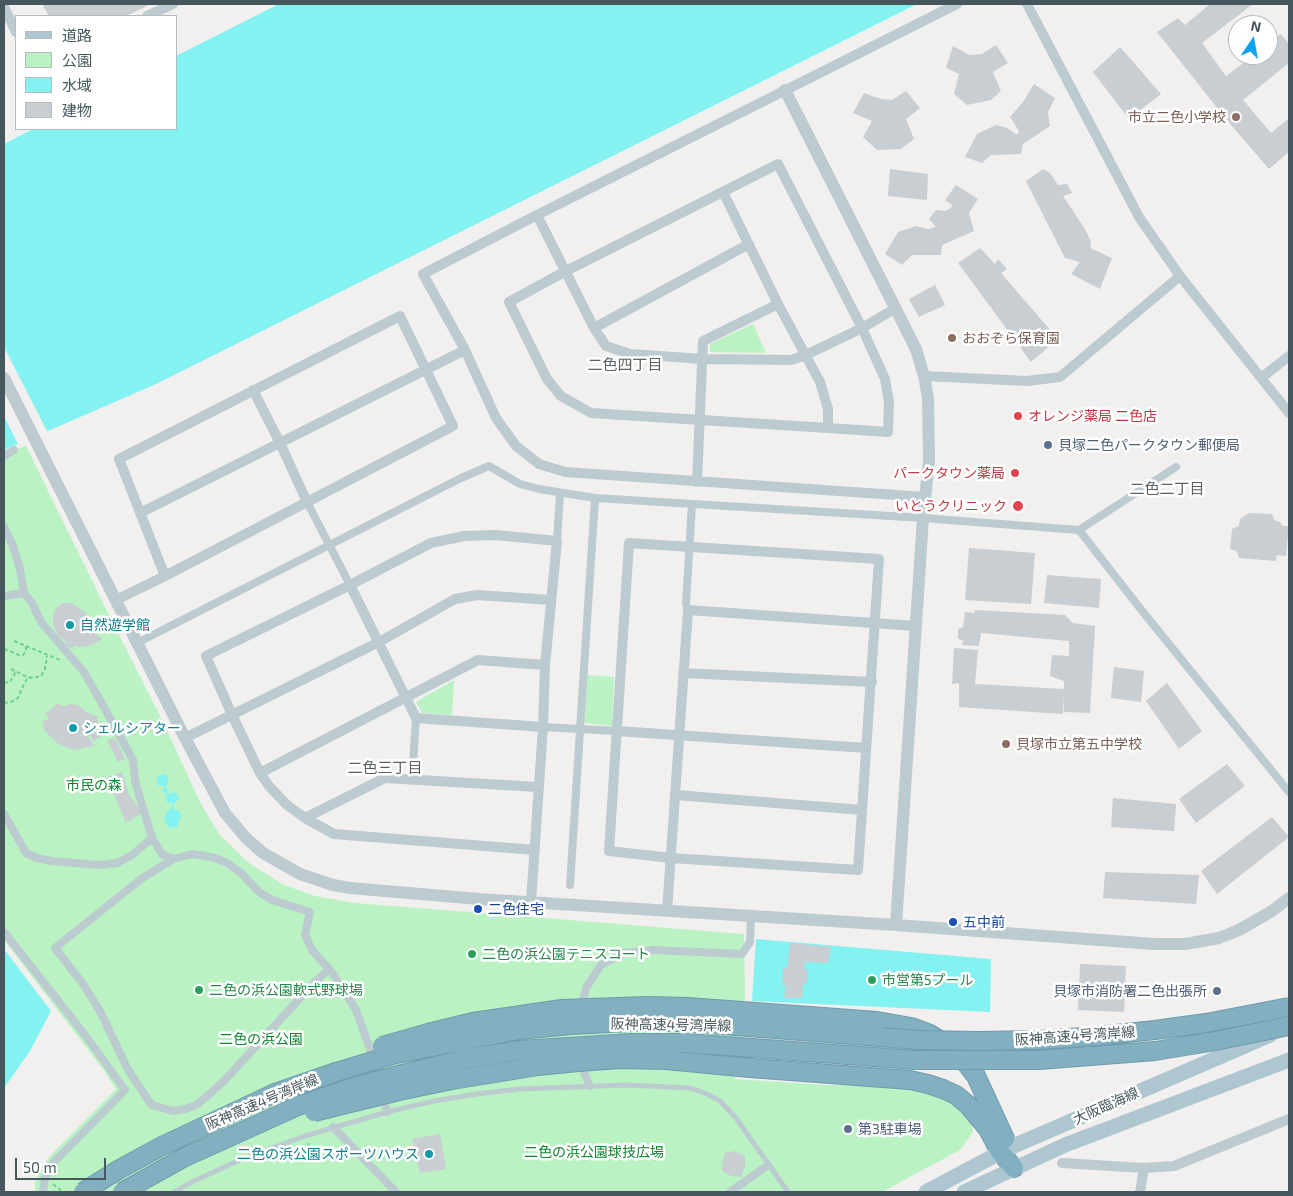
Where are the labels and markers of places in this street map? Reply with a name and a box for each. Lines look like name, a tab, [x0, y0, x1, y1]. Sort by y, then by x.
place label: 市立二色小学校	[1128, 109, 1226, 125]
marker: 市立二色小学校	[1230, 111, 1242, 123]
place label: おおぞら保育園	[962, 330, 1060, 346]
marker: おおぞら保育園	[946, 332, 958, 344]
place label: オレンジ薬局 二色店	[1028, 408, 1157, 424]
marker: オレンジ薬局 二色店	[1012, 410, 1024, 422]
place label: 貝塚二色パークタウン郵便局	[1058, 437, 1240, 453]
marker: 貝塚二色パークタウン郵便局	[1042, 439, 1054, 451]
place label: パークタウン薬局	[893, 465, 1005, 481]
marker: パークタウン薬局	[1009, 467, 1021, 479]
place label: いとうクリニック	[895, 498, 1007, 514]
marker: いとうクリニック	[1011, 499, 1025, 513]
place label: 自然遊学館	[80, 617, 150, 633]
marker: 自然遊学館	[64, 619, 76, 631]
place label: シェルシアター	[83, 720, 181, 736]
marker: シェルシアター	[67, 722, 79, 734]
place label: 貝塚市立第五中学校	[1016, 736, 1142, 752]
marker: 貝塚市立第五中学校	[1000, 738, 1012, 750]
place label: 二色住宅	[488, 901, 544, 917]
marker: 二色住宅	[472, 903, 484, 915]
place label: 五中前	[963, 914, 1005, 930]
marker: 五中前	[947, 916, 959, 928]
place label: 二色の浜公園テニスコート	[482, 946, 650, 962]
marker: 二色の浜公園テニスコート	[466, 948, 478, 960]
place label: 市営第5プール	[882, 972, 974, 988]
marker: 市営第5プール	[866, 974, 878, 986]
place label: 二色の浜公園軟式野球場	[209, 982, 363, 998]
place label: 貝塚市消防署二色出張所	[1053, 983, 1207, 999]
marker: 二色の浜公園軟式野球場	[193, 984, 205, 996]
marker: 貝塚市消防署二色出張所	[1211, 985, 1223, 997]
place label: 第3駐車場	[858, 1121, 922, 1137]
marker: 第3駐車場	[842, 1123, 854, 1135]
place label: 二色の浜公園スポーツハウス	[237, 1146, 419, 1162]
marker: 二色の浜公園スポーツハウス	[423, 1148, 435, 1160]

